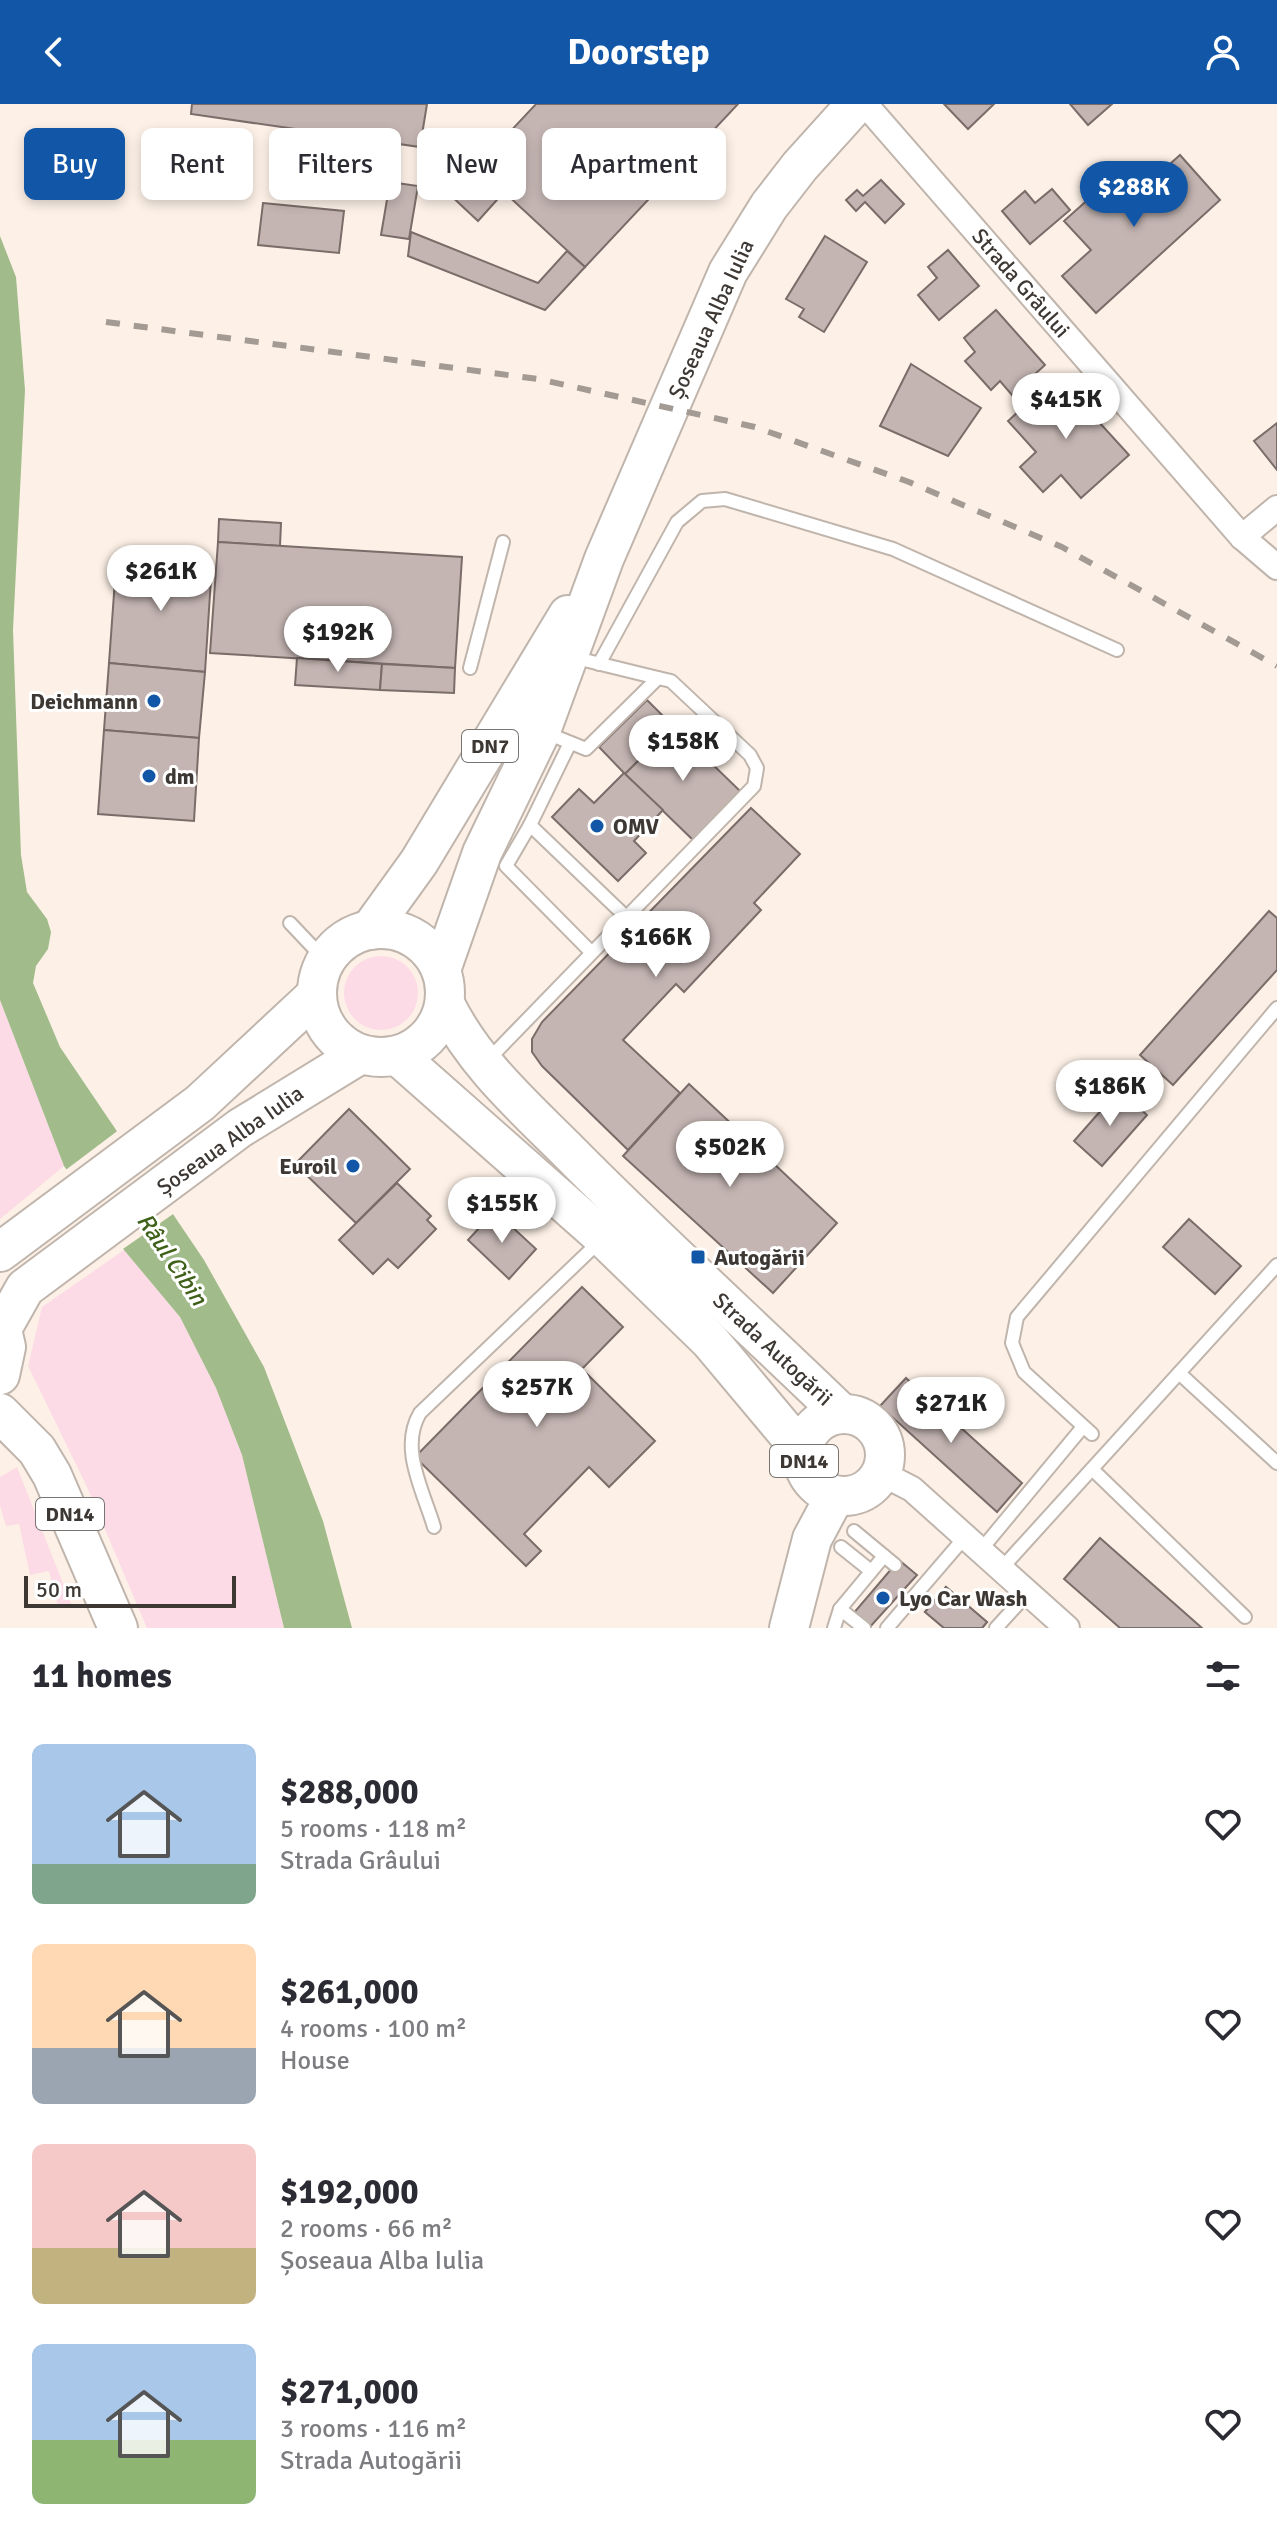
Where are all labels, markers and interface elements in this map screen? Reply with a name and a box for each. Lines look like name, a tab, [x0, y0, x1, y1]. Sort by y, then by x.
icon: back	[32, 30, 76, 74]
text: Doorstep	[567, 30, 710, 75]
icon: person	[1201, 30, 1245, 74]
chip: Buy	[24, 128, 125, 200]
chip: Rent	[141, 128, 253, 200]
chip: Filters	[269, 128, 401, 200]
chip: New	[417, 128, 526, 200]
chip: Apartment	[542, 128, 726, 200]
pin: $288K	[1078, 161, 1190, 229]
text: $288K	[1098, 171, 1170, 203]
street label: Strada Grâului	[966, 223, 1076, 343]
street label: Șoseaua Alba Iulia	[662, 235, 760, 403]
pin: $415K	[1010, 373, 1122, 441]
text: $415K	[1030, 383, 1102, 415]
pin: $261K	[105, 545, 217, 613]
text: $261K	[125, 555, 197, 587]
pin: $192K	[282, 606, 394, 674]
text: $192K	[302, 616, 374, 648]
place label: Deichmann	[30, 688, 138, 715]
marker: Deichmann	[145, 692, 163, 710]
pin: $158K	[627, 715, 739, 783]
text: $158K	[647, 725, 719, 757]
road number: DN7	[462, 730, 518, 762]
place label: dm	[165, 763, 195, 790]
marker: dm	[140, 767, 158, 785]
place label: OMV	[613, 813, 660, 840]
marker: OMV	[588, 817, 606, 835]
pin: $166K	[600, 911, 712, 979]
text: $166K	[620, 921, 692, 953]
pin: $186K	[1054, 1060, 1166, 1128]
text: $186K	[1074, 1070, 1146, 1102]
street label: Șoseaua Alba Iulia	[152, 1079, 308, 1201]
pin: $502K	[674, 1121, 786, 1189]
text: $502K	[694, 1131, 766, 1163]
place label: Euroil	[279, 1153, 337, 1180]
marker: Euroil	[344, 1157, 362, 1175]
pin: $155K	[446, 1177, 558, 1245]
text: $155K	[466, 1187, 538, 1219]
water label: Râul Cibin	[130, 1207, 214, 1312]
place label: Autogării	[714, 1244, 805, 1271]
marker: Autogării	[689, 1248, 707, 1266]
street label: Strada Autogării	[707, 1287, 839, 1411]
pin: $257K	[481, 1361, 593, 1429]
text: $257K	[501, 1371, 573, 1403]
pin: $271K	[895, 1377, 1007, 1445]
text: $271K	[915, 1387, 987, 1419]
road number: DN14	[770, 1445, 838, 1477]
road number: DN14	[36, 1498, 104, 1530]
scale bar	[24, 1572, 236, 1608]
text: 50 m	[36, 1576, 82, 1603]
place label: Lyo Car Wash	[899, 1585, 1027, 1612]
marker: Lyo Car Wash	[874, 1589, 892, 1607]
icon: filters	[1201, 1654, 1245, 1698]
text: 11 homes	[32, 1655, 172, 1697]
text: $288,000	[280, 1771, 419, 1813]
icon: home	[96, 1776, 192, 1872]
icon: heart	[1201, 1802, 1245, 1846]
text: 5 rooms · 118 m²	[280, 1813, 467, 1845]
text: Strada Grâului	[280, 1845, 441, 1877]
text: $261,000	[280, 1971, 419, 2013]
icon: home	[96, 1976, 192, 2072]
icon: heart	[1201, 2002, 1245, 2046]
text: 4 rooms · 100 m²	[280, 2013, 467, 2045]
text: House	[280, 2045, 350, 2077]
text: $192,000	[280, 2171, 419, 2213]
icon: home	[96, 2176, 192, 2272]
icon: heart	[1201, 2202, 1245, 2246]
text: 2 rooms · 66 m²	[280, 2213, 453, 2245]
text: Șoseaua Alba Iulia	[280, 2245, 484, 2277]
text: $271,000	[280, 2371, 419, 2413]
icon: home	[96, 2376, 192, 2472]
icon: heart	[1201, 2402, 1245, 2446]
text: 3 rooms · 116 m²	[280, 2413, 467, 2445]
text: Strada Autogării	[280, 2445, 462, 2477]

